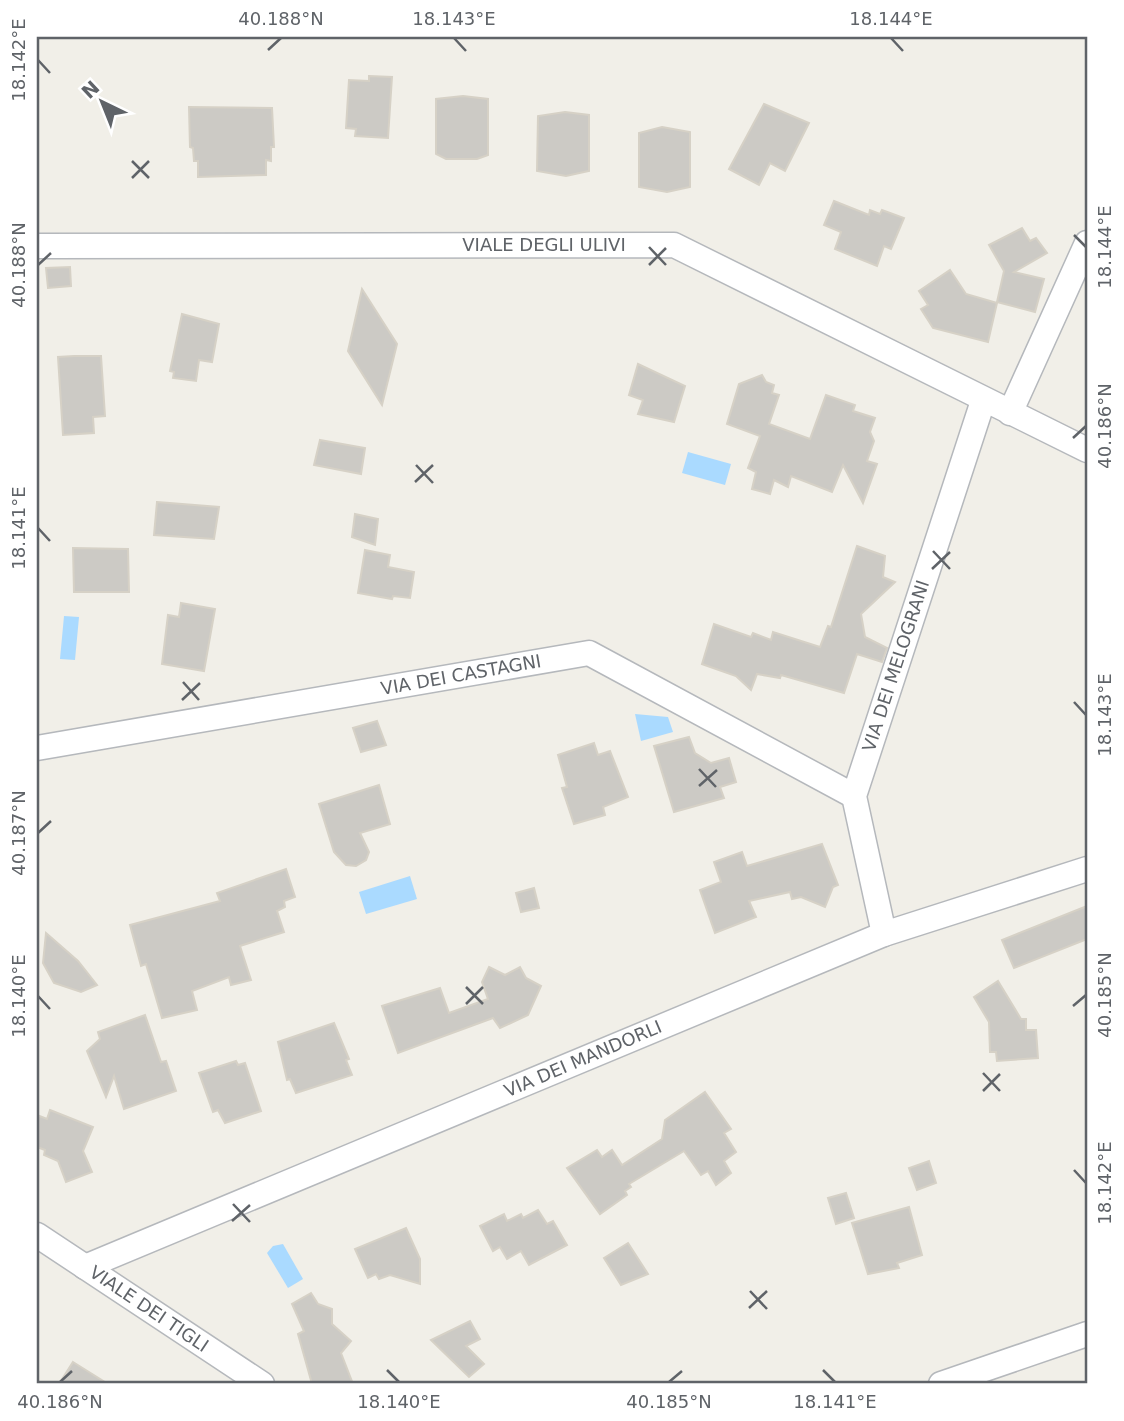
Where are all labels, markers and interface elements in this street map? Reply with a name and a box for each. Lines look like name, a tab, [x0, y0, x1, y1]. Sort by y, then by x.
text: 40.188°N	[238, 8, 324, 29]
text: 18.143°E	[412, 8, 496, 29]
text: 18.144°E	[849, 8, 933, 29]
text: 18.142°E	[8, 18, 29, 102]
north arrow	[66, 66, 136, 136]
text: N	[77, 76, 104, 103]
text: 18.144°E	[1094, 205, 1115, 289]
text: 40.188°N	[8, 222, 29, 308]
street label: VIALE DEGLI ULIVI	[462, 234, 626, 255]
text: 40.186°N	[1094, 383, 1115, 469]
text: 18.141°E	[8, 486, 29, 570]
street label: VIA DEI MELOGRANI	[858, 577, 933, 754]
street label: VIA DEI CASTAGNI	[379, 650, 543, 699]
text: 18.143°E	[1094, 673, 1115, 757]
text: 40.187°N	[8, 790, 29, 876]
text: 40.185°N	[1094, 952, 1115, 1038]
text: 18.140°E	[8, 954, 29, 1038]
street label: VIA DEI MANDORLI	[501, 1016, 665, 1101]
text: 18.142°E	[1094, 1141, 1115, 1225]
street label: VIALE DEI TIGLI	[86, 1261, 213, 1356]
text: 40.186°N	[17, 1391, 103, 1412]
text: 18.140°E	[357, 1391, 441, 1412]
text: 40.185°N	[626, 1391, 712, 1412]
text: 18.141°E	[793, 1391, 877, 1412]

